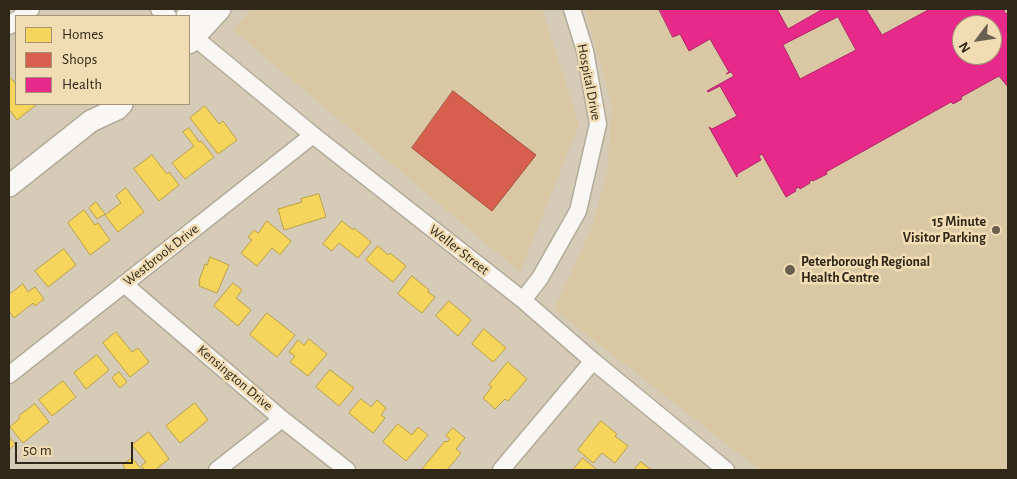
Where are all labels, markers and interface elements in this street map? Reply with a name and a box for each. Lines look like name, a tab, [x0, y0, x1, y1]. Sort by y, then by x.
legend	[15, 15, 190, 105]
north arrow	[952, 15, 1002, 65]
text: Homes	[62, 27, 104, 42]
text: N	[956, 39, 974, 55]
street label: Hospital Drive	[573, 42, 605, 122]
text: Shops	[62, 52, 97, 67]
text: Health	[62, 77, 102, 92]
place label: 15 Minute Visitor Parking	[903, 214, 986, 246]
street label: Westbrook Drive	[120, 220, 202, 290]
street label: Weller Street	[426, 221, 492, 279]
marker: 15 Minute Visitor Parking	[990, 224, 1002, 236]
place label: Peterborough Regional Health Centre	[801, 254, 930, 286]
marker: Peterborough Regional Health Centre	[783, 263, 797, 277]
street label: Kensington Drive	[194, 342, 276, 414]
scale bar	[18, 432, 135, 464]
text: 50 m	[23, 443, 52, 458]

